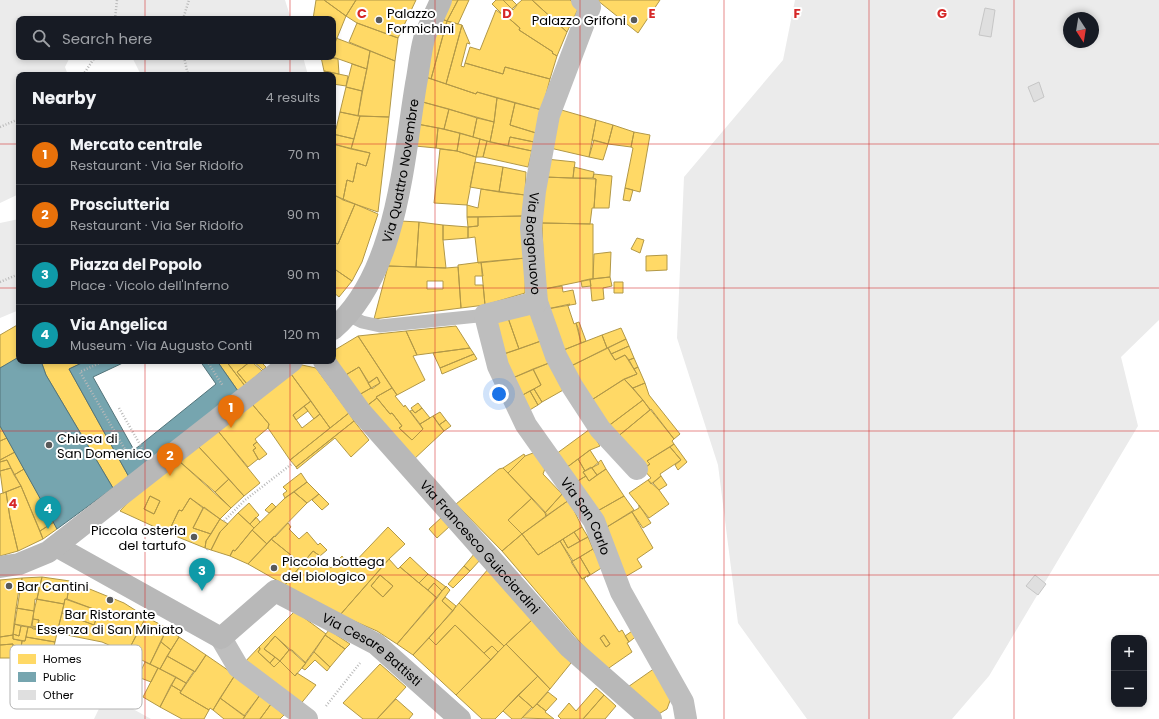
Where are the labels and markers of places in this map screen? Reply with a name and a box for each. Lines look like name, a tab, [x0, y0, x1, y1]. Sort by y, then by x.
place label: Palazzo Formichini	[387, 4, 454, 38]
place label: Palazzo Grifoni	[532, 11, 626, 30]
marker: Palazzo Formichini	[374, 15, 384, 25]
marker: Palazzo Grifoni	[629, 15, 639, 25]
pin: 1	[218, 395, 244, 428]
place label: Chiesa di San Domenico	[57, 429, 152, 463]
marker: Chiesa di San Domenico	[44, 440, 54, 450]
pin: 2	[157, 443, 183, 476]
pin: 4	[35, 496, 61, 529]
place label: Piccola osteria del tartufo	[91, 521, 186, 555]
marker: Piccola osteria del tartufo	[189, 532, 199, 542]
place label: Piccola bottega del biologico	[282, 552, 385, 586]
pin: 3	[189, 558, 215, 591]
marker: Piccola bottega del biologico	[269, 563, 279, 573]
place label: Bar Cantini	[17, 577, 89, 596]
marker: Bar Cantini	[4, 581, 14, 591]
marker: Bar Ristorante Essenza di San Miniato	[105, 595, 115, 605]
place label: Bar Ristorante Essenza di San Miniato	[37, 605, 183, 639]

